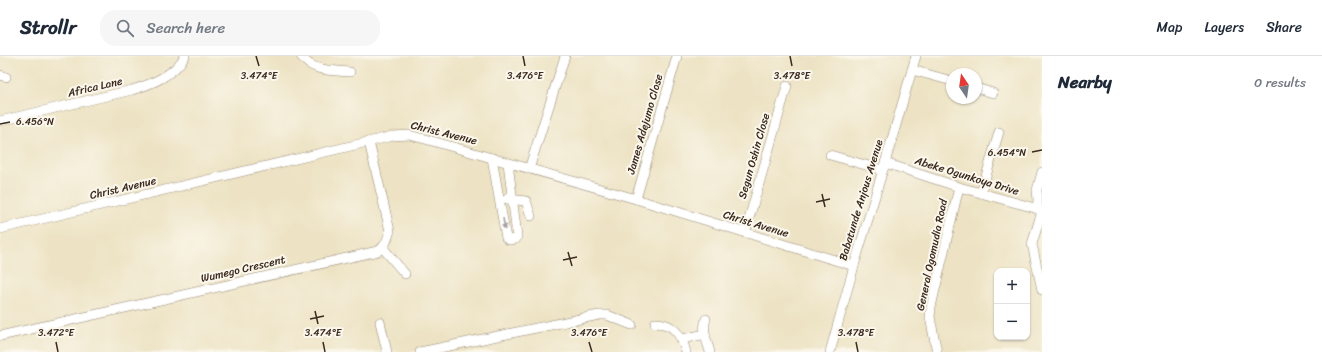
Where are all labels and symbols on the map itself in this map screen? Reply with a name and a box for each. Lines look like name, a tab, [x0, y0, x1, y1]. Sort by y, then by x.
text: 3.474°E	[241, 67, 279, 85]
text: 3.476°E	[507, 67, 544, 85]
text: 3.478°E	[774, 67, 812, 85]
north arrow	[946, 68, 982, 104]
street label: Africa Lane	[65, 71, 125, 103]
street label: James Adejumo Close	[621, 71, 668, 177]
street label: Segun Oshin Close	[733, 111, 775, 201]
text: 6.456°N	[16, 113, 54, 131]
street label: Christ Avenue	[409, 116, 480, 151]
street label: Babatunde Anjous Avenue	[834, 136, 889, 263]
text: 6.454°N	[988, 144, 1026, 162]
street label: Abeke Ogunkoya Drive	[912, 151, 1022, 201]
street label: Christ Avenue	[88, 171, 159, 205]
street label: General Ogomudia Road	[911, 196, 953, 313]
street label: Christ Avenue	[721, 205, 792, 243]
one-way arrow	[501, 218, 507, 230]
street label: Wumego Crescent	[199, 250, 287, 288]
text: 3.472°E	[38, 324, 75, 342]
text: 3.474°E	[305, 324, 343, 342]
text: 3.476°E	[571, 324, 608, 342]
text: 3.478°E	[838, 324, 876, 342]

